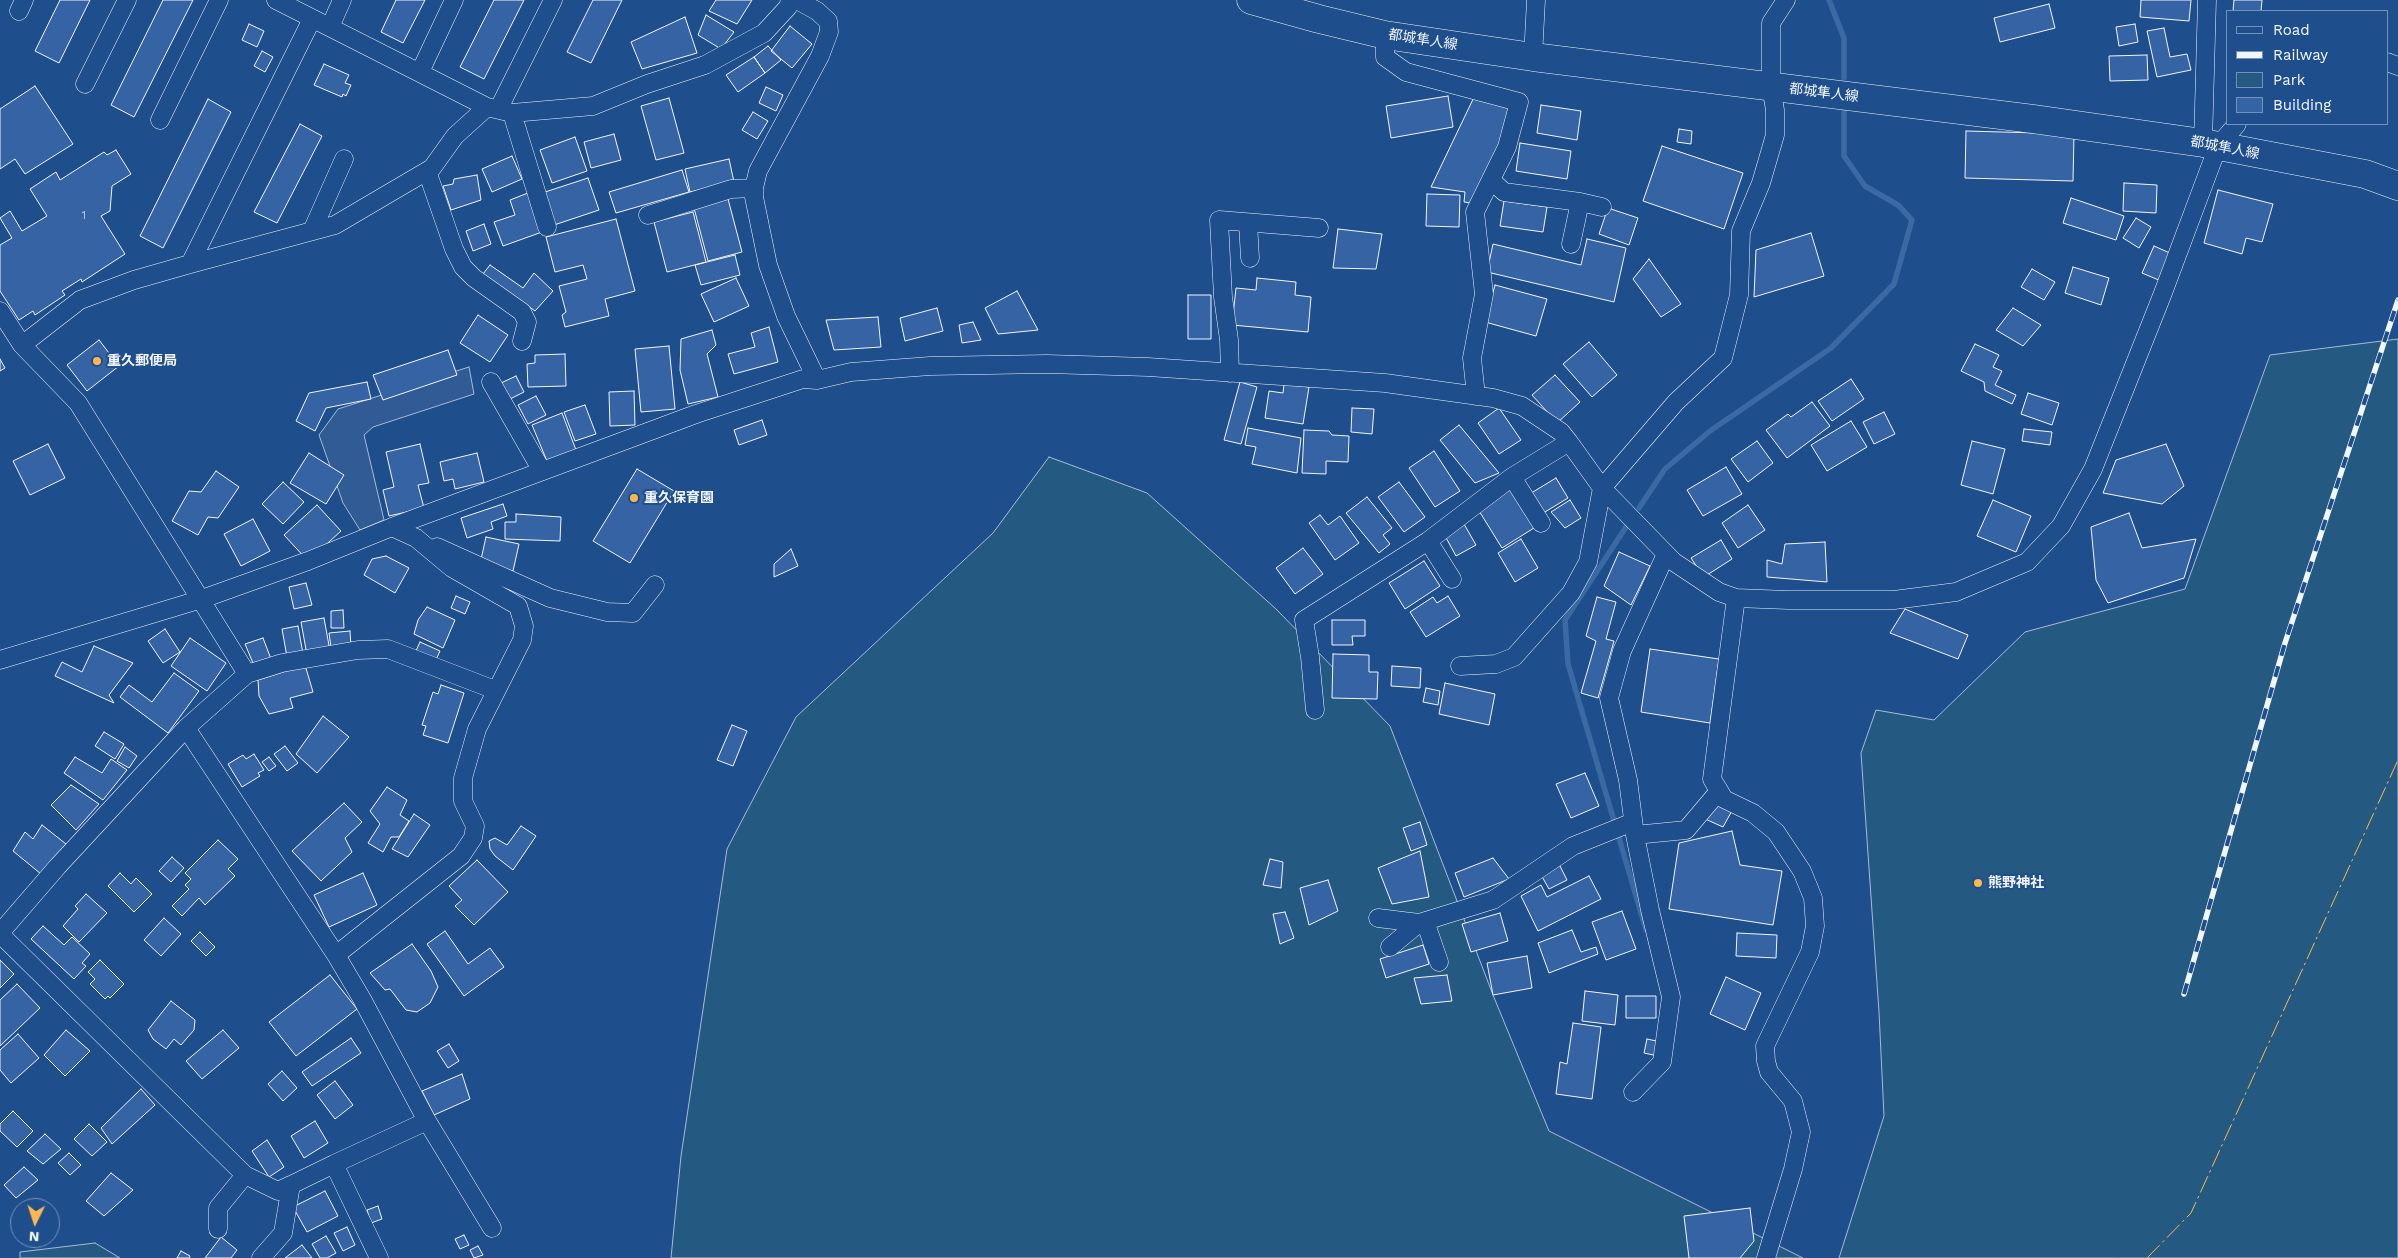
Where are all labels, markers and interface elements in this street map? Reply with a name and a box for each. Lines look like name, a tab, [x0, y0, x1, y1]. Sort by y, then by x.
legend	[2226, 10, 2388, 125]
text: Road	[2273, 21, 2310, 39]
street label: 都城隼人線	[1387, 26, 1459, 54]
text: Railway	[2273, 46, 2328, 64]
text: Park	[2273, 71, 2305, 89]
street label: 都城隼人線	[1788, 80, 1860, 106]
text: Building	[2273, 96, 2331, 114]
street label: 都城隼人線	[2189, 133, 2261, 163]
house number: 1	[82, 209, 86, 223]
place label: 重久郵便局	[107, 353, 177, 369]
marker: 重久郵便局	[91, 355, 103, 367]
place label: 重久保育園	[644, 490, 714, 506]
marker: 重久保育園	[628, 492, 640, 504]
place label: 熊野神社	[1988, 875, 2044, 891]
marker: 熊野神社	[1972, 877, 1984, 889]
north arrow	[10, 1198, 60, 1248]
text: N	[28, 1229, 40, 1245]

